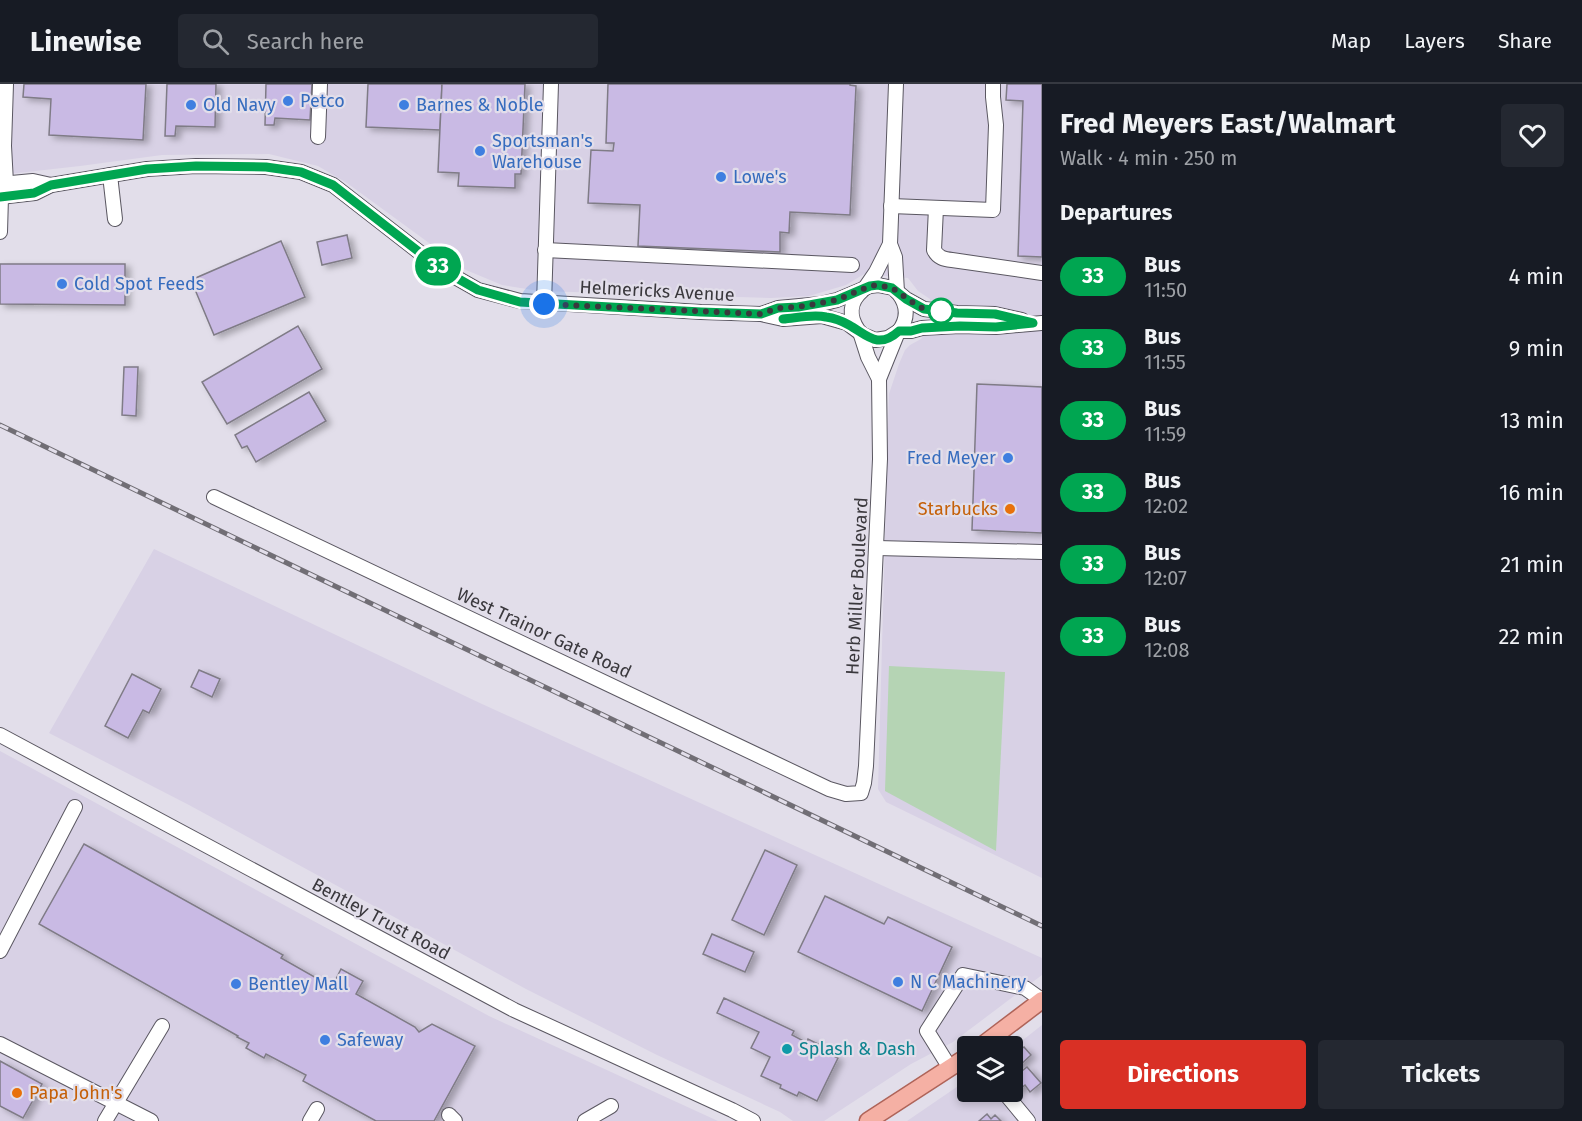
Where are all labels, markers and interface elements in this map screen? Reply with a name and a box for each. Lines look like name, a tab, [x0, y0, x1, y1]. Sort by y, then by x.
search box	[178, 14, 598, 68]
text: Linewise	[30, 25, 142, 58]
icon: search	[199, 25, 232, 58]
text: Search here	[247, 28, 364, 55]
text: Map	[1331, 28, 1371, 54]
text: Layers	[1404, 28, 1465, 54]
text: Share	[1498, 28, 1552, 54]
place label: Petco	[300, 90, 345, 112]
place label: Old Navy	[203, 94, 276, 116]
marker: Petco	[281, 94, 295, 108]
place label: Barnes & Noble	[416, 94, 544, 116]
marker: Old Navy	[184, 98, 198, 112]
marker: Barnes & Noble	[397, 98, 411, 112]
button: heart	[1501, 104, 1564, 167]
text: Fred Meyers East/Walmart	[1060, 107, 1396, 140]
place label: Sportsman's Warehouse	[492, 130, 593, 173]
marker: Sportsman's Warehouse	[473, 144, 487, 158]
text: Walk · 4 min · 250 m	[1060, 146, 1237, 170]
place label: Lowe's	[733, 166, 787, 188]
marker: Lowe's	[714, 170, 728, 184]
text: Departures	[1060, 199, 1172, 226]
line badge: 33	[411, 246, 465, 285]
text: Bus	[1144, 251, 1181, 278]
text: 33	[427, 253, 449, 279]
text: 33	[1082, 263, 1104, 289]
text: 4 min	[1509, 263, 1564, 290]
place label: Cold Spot Feeds	[74, 273, 204, 295]
street label: Helmericks Avenue	[579, 276, 735, 306]
marker: Cold Spot Feeds	[55, 277, 69, 291]
text: 11:50	[1144, 278, 1187, 302]
your location	[529, 289, 559, 319]
unlabelled marker	[928, 298, 954, 324]
text: Bus	[1144, 323, 1181, 350]
text: 33	[1082, 335, 1104, 361]
text: 9 min	[1509, 335, 1564, 362]
text: 11:55	[1144, 350, 1186, 374]
text: Bus	[1144, 395, 1181, 422]
text: 33	[1082, 407, 1104, 433]
text: 13 min	[1500, 407, 1564, 434]
text: 11:59	[1144, 422, 1186, 446]
place label: Fred Meyer	[907, 447, 996, 469]
marker: Fred Meyer	[1001, 451, 1015, 465]
text: Bus	[1144, 467, 1181, 494]
text: 33	[1082, 479, 1104, 505]
text: 16 min	[1499, 479, 1564, 506]
text: 12:02	[1144, 494, 1188, 518]
street label: Herb Miller Boulevard	[841, 497, 873, 675]
place label: Starbucks	[918, 498, 998, 520]
marker: Starbucks	[1003, 502, 1017, 516]
text: Bus	[1144, 539, 1181, 566]
text: 33	[1082, 551, 1104, 577]
text: 21 min	[1500, 551, 1564, 578]
text: 12:07	[1144, 566, 1187, 590]
street label: West Trainor Gate Road	[453, 583, 635, 683]
text: Bus	[1144, 611, 1181, 638]
text: 33	[1082, 623, 1104, 649]
text: 22 min	[1498, 623, 1564, 650]
text: 12:08	[1144, 638, 1190, 662]
street label: Bentley Trust Road	[308, 873, 454, 965]
place label: N C Machinery	[910, 971, 1026, 993]
place label: Bentley Mall	[248, 973, 348, 995]
marker: N C Machinery	[891, 975, 905, 989]
marker: Bentley Mall	[229, 977, 243, 991]
place label: Safeway	[337, 1029, 403, 1051]
marker: Safeway	[318, 1033, 332, 1047]
map controls	[957, 1036, 1023, 1102]
button: layers	[957, 1036, 1023, 1102]
place label: Splash & Dash	[799, 1038, 916, 1060]
button: Directions	[1060, 1040, 1306, 1109]
button: Tickets	[1318, 1040, 1564, 1109]
marker: Splash & Dash	[780, 1042, 794, 1056]
place label: Papa John's	[29, 1082, 122, 1104]
marker: Papa John's	[10, 1086, 24, 1100]

